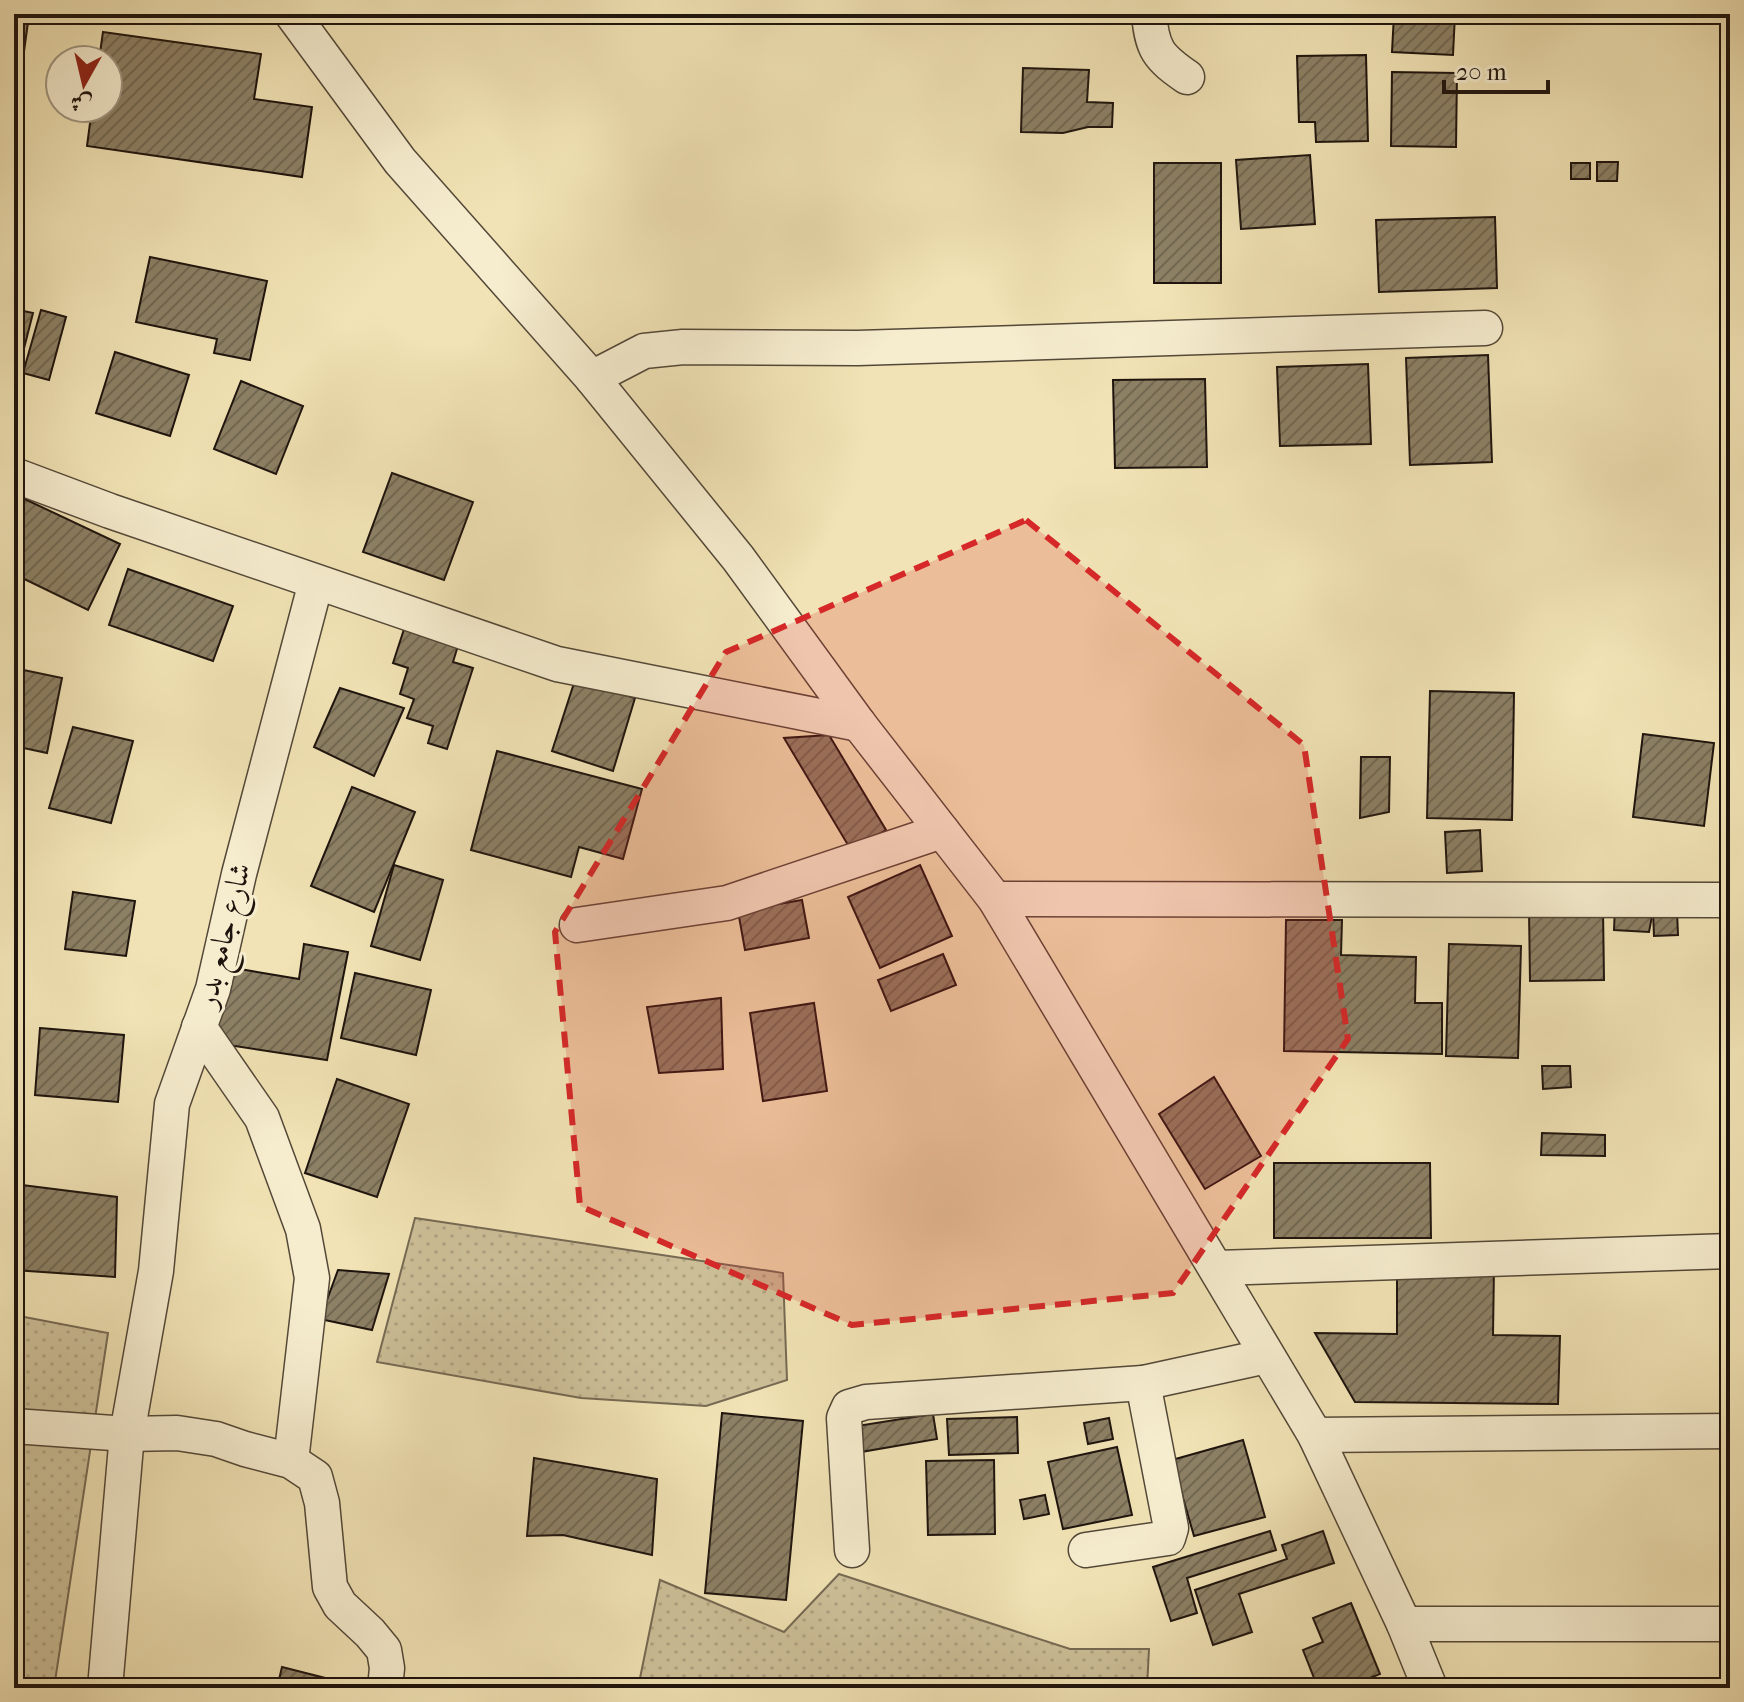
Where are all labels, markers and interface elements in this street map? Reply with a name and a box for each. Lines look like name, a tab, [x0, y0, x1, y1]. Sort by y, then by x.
north arrow	[44, 44, 124, 124]
scale bar	[1444, 44, 1548, 94]
text: 20 m	[1456, 58, 1507, 86]
text: ش	[69, 88, 94, 117]
street label: شارع جامع بدر	[188, 859, 267, 1016]

